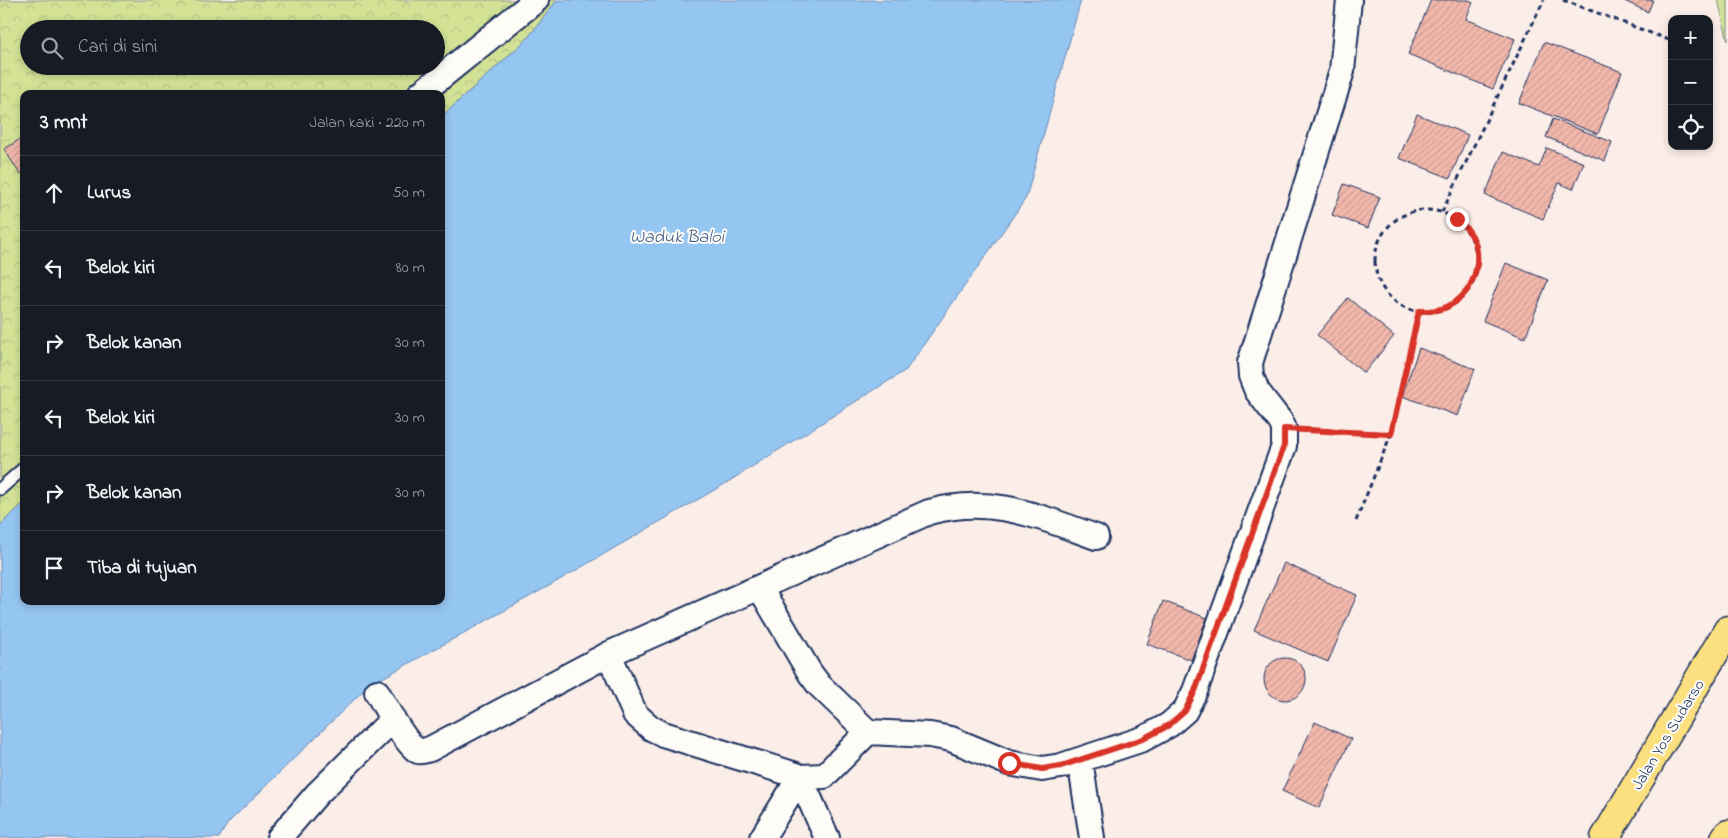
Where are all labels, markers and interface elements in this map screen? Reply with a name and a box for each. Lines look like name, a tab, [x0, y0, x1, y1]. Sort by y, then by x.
map controls	[1668, 15, 1713, 150]
button: +	[1668, 15, 1713, 60]
search box	[20, 20, 445, 75]
icon: search	[38, 34, 66, 62]
text: Cari di sini	[78, 34, 157, 61]
button: −	[1668, 60, 1713, 105]
button: locate	[1668, 105, 1713, 150]
text: 3 mnt	[40, 108, 88, 138]
text: Jalan kaki · 220 m	[309, 111, 425, 135]
icon: ahead	[40, 179, 68, 207]
text: Lurus	[87, 180, 131, 207]
text: 50 m	[393, 181, 425, 205]
route end	[1446, 208, 1469, 231]
water label: Waduk Baloi	[630, 225, 726, 251]
icon: left	[40, 254, 68, 282]
text: Belok kiri	[87, 255, 155, 282]
text: 80 m	[396, 256, 425, 280]
icon: right	[40, 329, 68, 357]
text: Belok kanan	[87, 330, 181, 357]
text: 30 m	[395, 331, 425, 355]
icon: left	[40, 404, 68, 432]
text: Belok kiri	[87, 405, 155, 432]
text: 30 m	[395, 406, 425, 430]
icon: right	[40, 479, 68, 507]
text: Belok kanan	[87, 480, 181, 507]
text: 30 m	[395, 481, 425, 505]
icon: arrive	[40, 554, 68, 582]
text: Tiba di tujuan	[87, 555, 197, 582]
street label: Jalan Yos Sudarso	[1626, 675, 1711, 795]
route start	[998, 752, 1021, 775]

